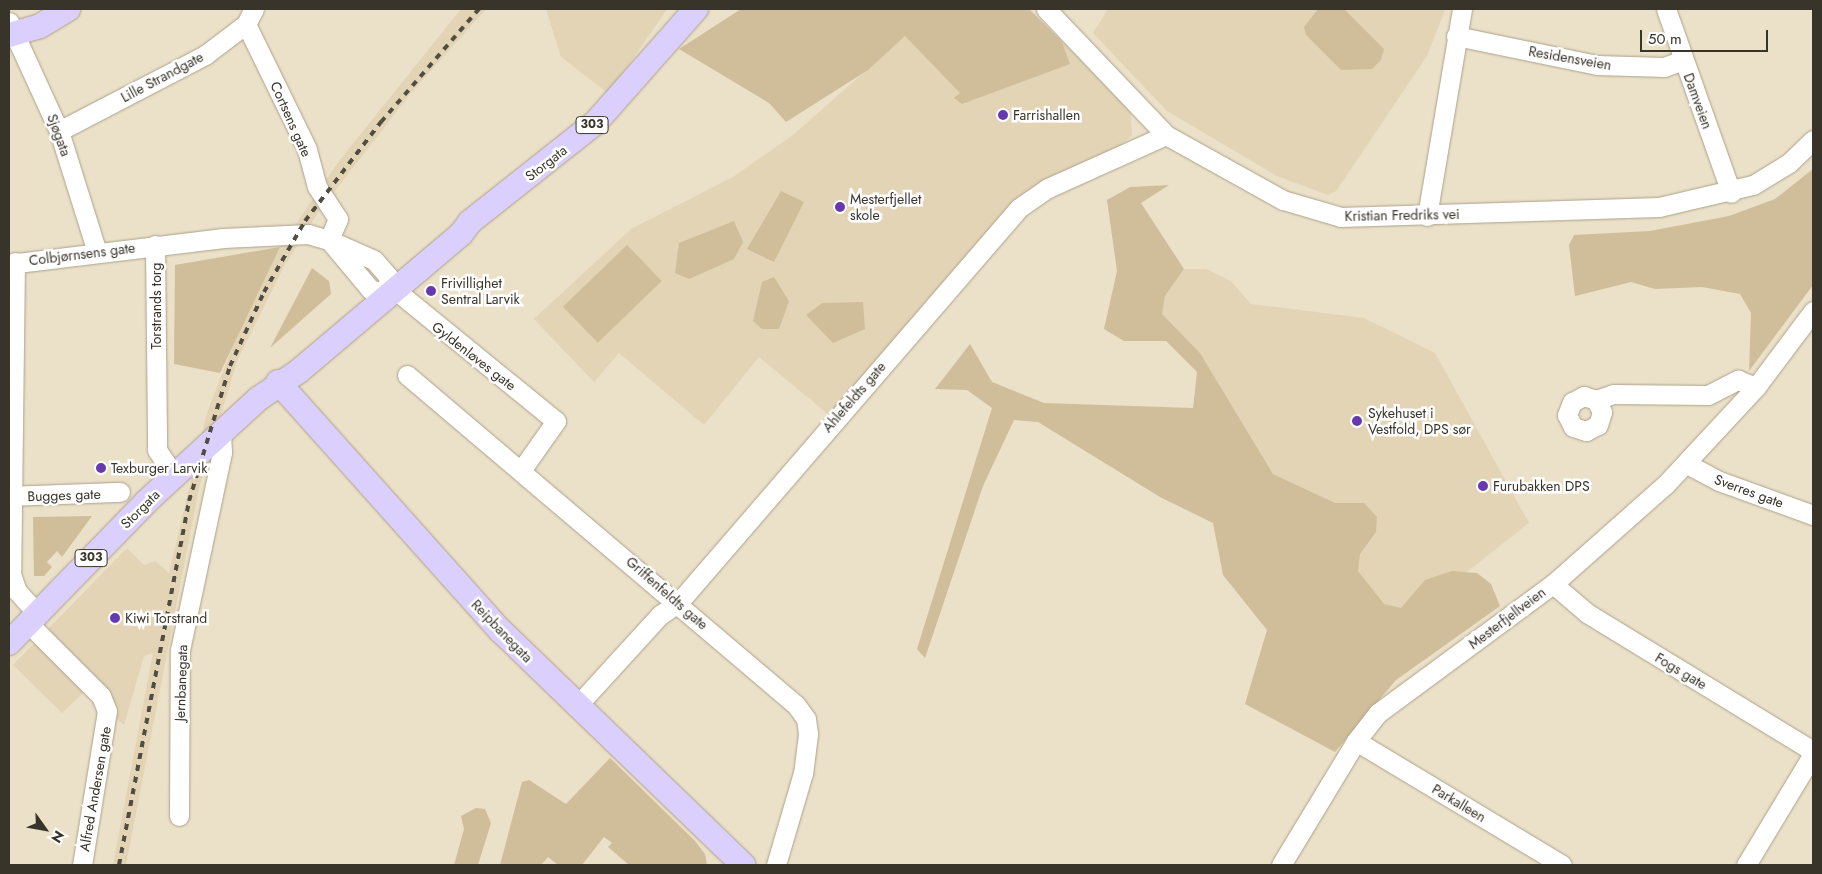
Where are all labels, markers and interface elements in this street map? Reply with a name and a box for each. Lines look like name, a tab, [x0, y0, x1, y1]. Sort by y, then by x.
scale bar	[1642, 20, 1770, 52]
text: 50 m	[1648, 28, 1682, 50]
street label: Residensveien	[1527, 42, 1613, 74]
street label: Lille Strandgate	[118, 48, 206, 106]
street label: Damveien	[1680, 71, 1716, 131]
street label: Cortsens gate	[267, 79, 315, 159]
place label: Farrishallen	[1013, 107, 1080, 123]
marker: Farrishallen	[997, 109, 1009, 121]
street label: Sjøgata	[44, 112, 74, 158]
road number: 303	[574, 116, 610, 134]
street label: Storgata	[522, 142, 570, 184]
place label: Mesterfjellet skole	[850, 191, 921, 223]
marker: Mesterfjellet skole	[834, 201, 846, 213]
street label: Kristian Fredriks vei	[1344, 206, 1460, 224]
street label: Colbjørnsens gate	[28, 239, 136, 269]
street label: Torstrands torg	[148, 263, 164, 349]
place label: Frivillighet Sentral Larvik	[441, 275, 520, 308]
marker: Frivillighet Sentral Larvik	[425, 285, 437, 297]
street label: Gyldenløves gate	[429, 318, 519, 394]
street label: Ahlefeldts gate	[819, 358, 889, 436]
place label: Sykehuset i Vestfold, DPS sør	[1368, 405, 1471, 438]
marker: Sykehuset i Vestfold, DPS sør	[1350, 414, 1364, 428]
place label: Texburger Larvik	[111, 460, 207, 476]
marker: Texburger Larvik	[95, 462, 107, 474]
street label: Sverres gate	[1712, 471, 1786, 511]
place label: Furubakken DPS	[1493, 478, 1590, 494]
marker: Furubakken DPS	[1477, 480, 1489, 492]
street label: Bugges gate	[27, 485, 101, 505]
street label: Storgata	[117, 486, 163, 532]
road number: 303	[74, 548, 108, 568]
street label: Griffenfeldts gate	[623, 553, 711, 633]
street label: Mesterfjellveien	[1465, 584, 1549, 652]
street label: Reipbanegata	[468, 596, 536, 666]
place label: Kiwi Torstrand	[125, 610, 207, 626]
marker: Kiwi Torstrand	[109, 612, 121, 624]
street label: Jernbanegata	[171, 644, 191, 722]
street label: Fogs gate	[1652, 649, 1710, 693]
street label: Alfred Andersen gate	[76, 725, 114, 853]
street label: Parkalleen	[1429, 780, 1489, 826]
north arrow	[20, 804, 70, 854]
text: N	[46, 827, 69, 847]

